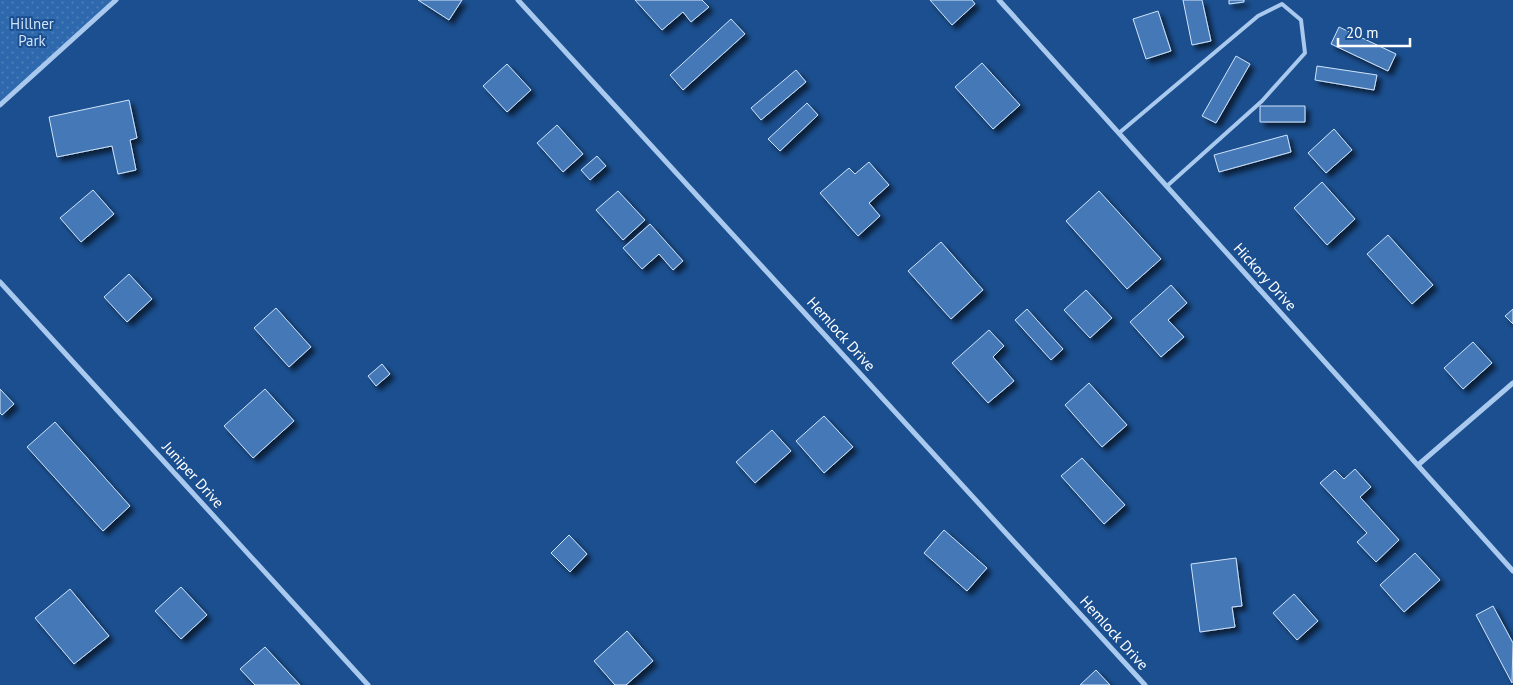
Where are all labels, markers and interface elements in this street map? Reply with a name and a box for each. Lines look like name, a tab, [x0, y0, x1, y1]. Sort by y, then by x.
park label: Hillner Park	[10, 14, 54, 50]
scale bar	[1338, 15, 1410, 47]
text: 20 m	[1346, 23, 1379, 42]
street label: Hickory Drive	[1230, 239, 1301, 315]
street label: Hemlock Drive	[803, 293, 880, 375]
street label: Juniper Drive	[158, 437, 228, 512]
street label: Hemlock Drive	[1076, 592, 1153, 674]

